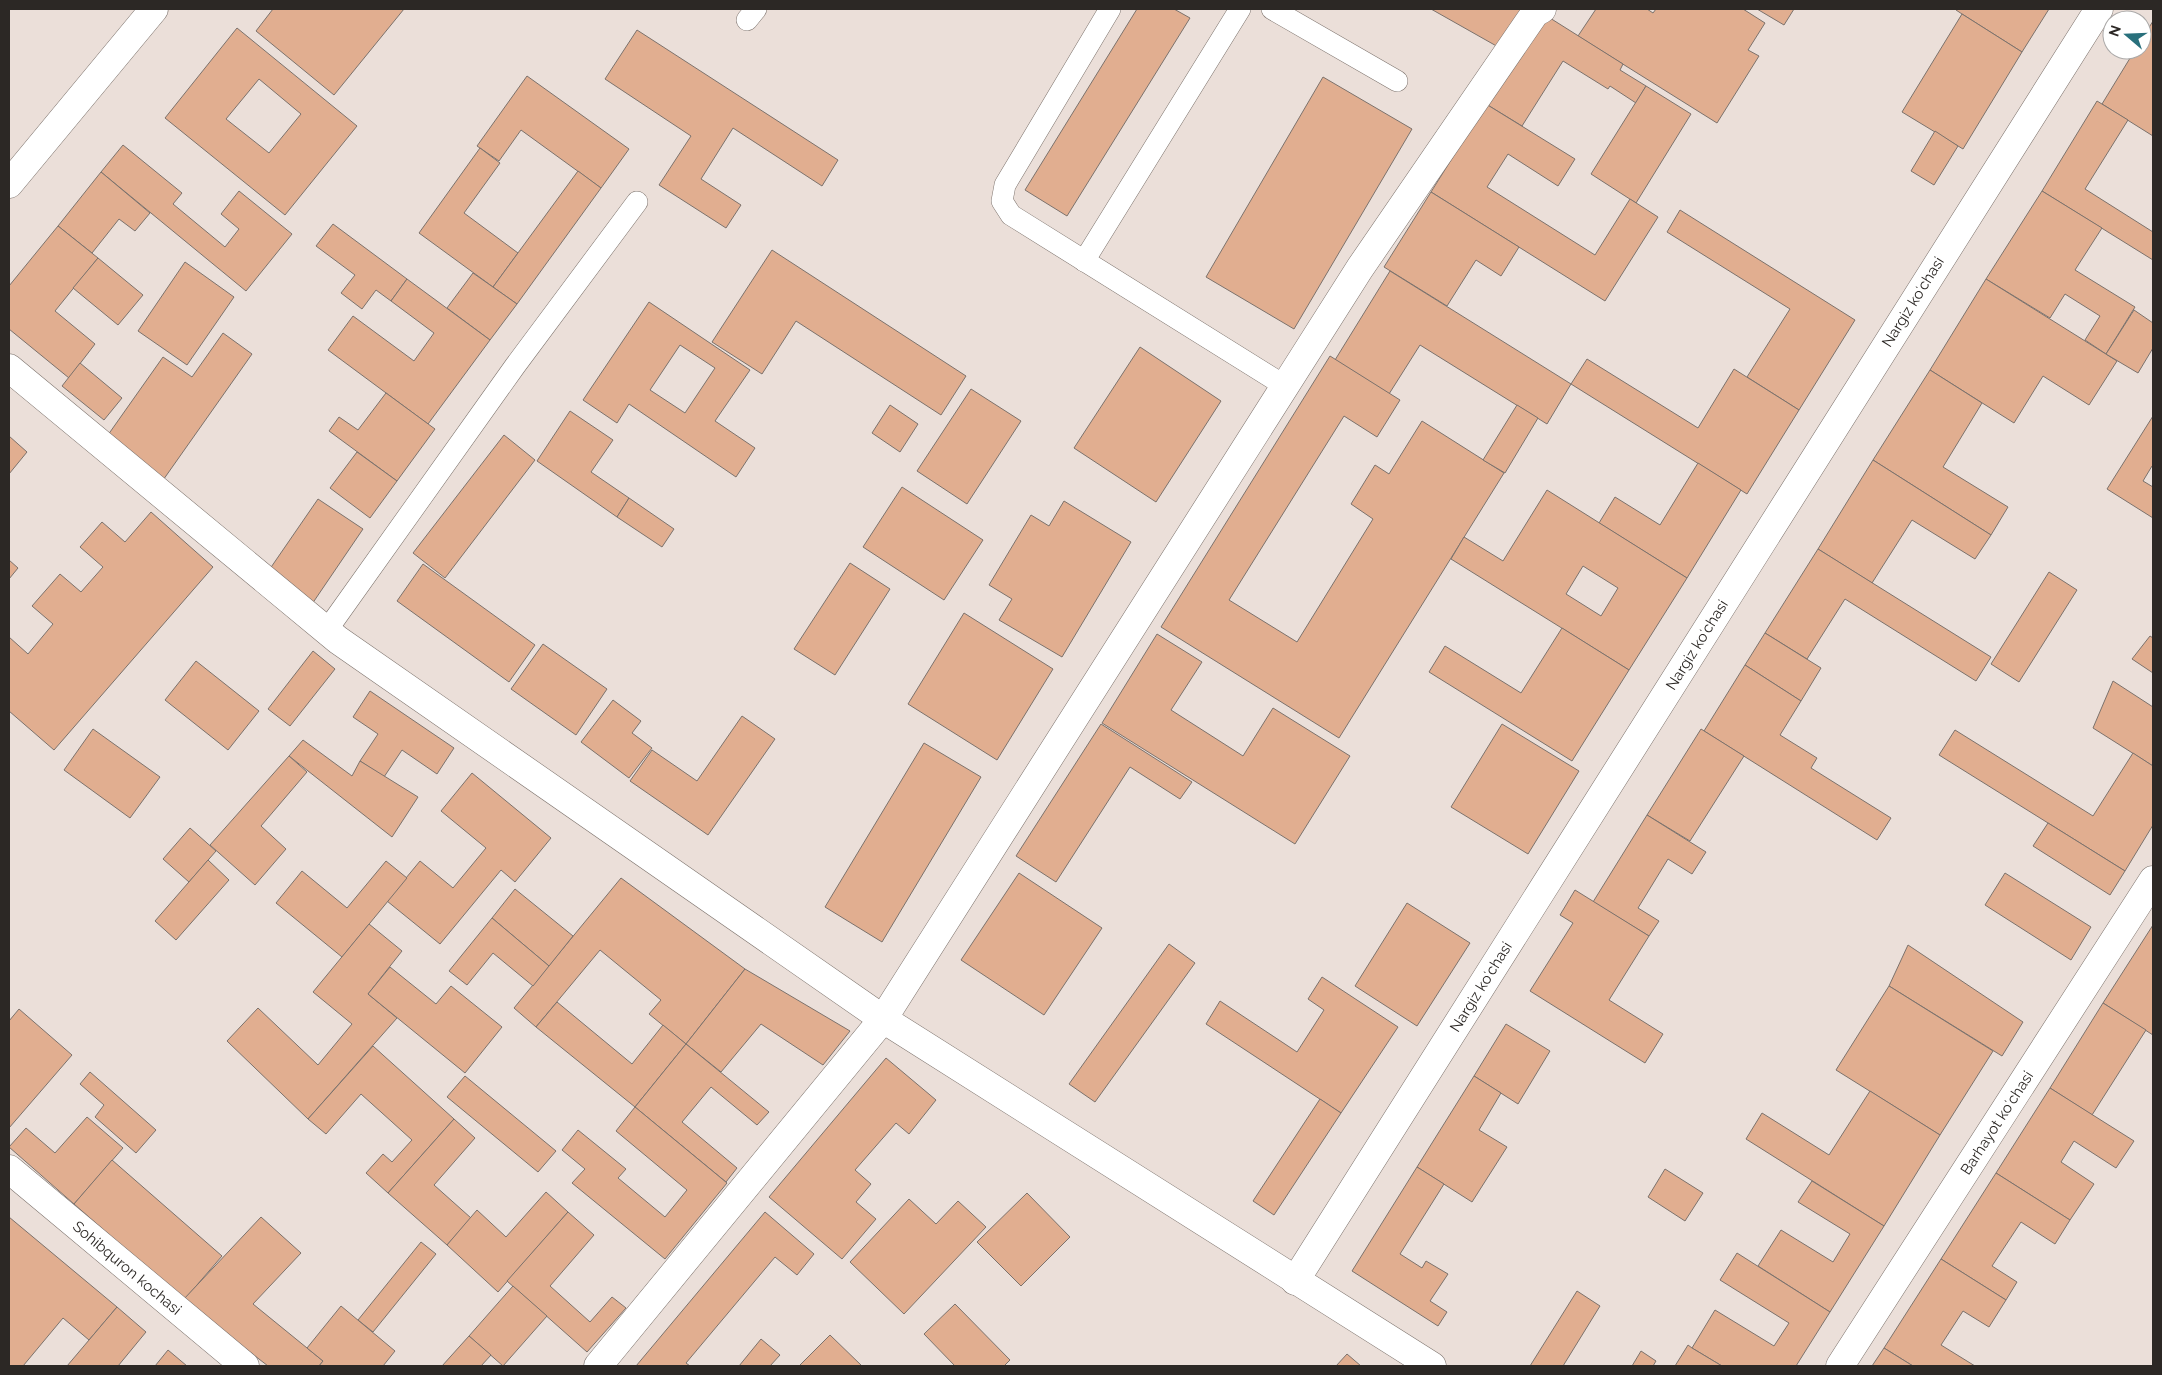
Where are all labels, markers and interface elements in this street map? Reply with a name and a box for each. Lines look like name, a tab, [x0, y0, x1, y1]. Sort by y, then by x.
north arrow	[2102, 10, 2152, 60]
text: N	[2105, 23, 2124, 38]
street label: Nargiz koʻchasi	[1878, 254, 1948, 350]
street label: Nargiz koʻchasi	[1662, 597, 1732, 693]
street label: Nargiz koʻchasi	[1446, 939, 1516, 1035]
street label: Barhayot koʻchasi	[1957, 1068, 2037, 1178]
street label: Sohibquron kochasi	[69, 1217, 185, 1319]

